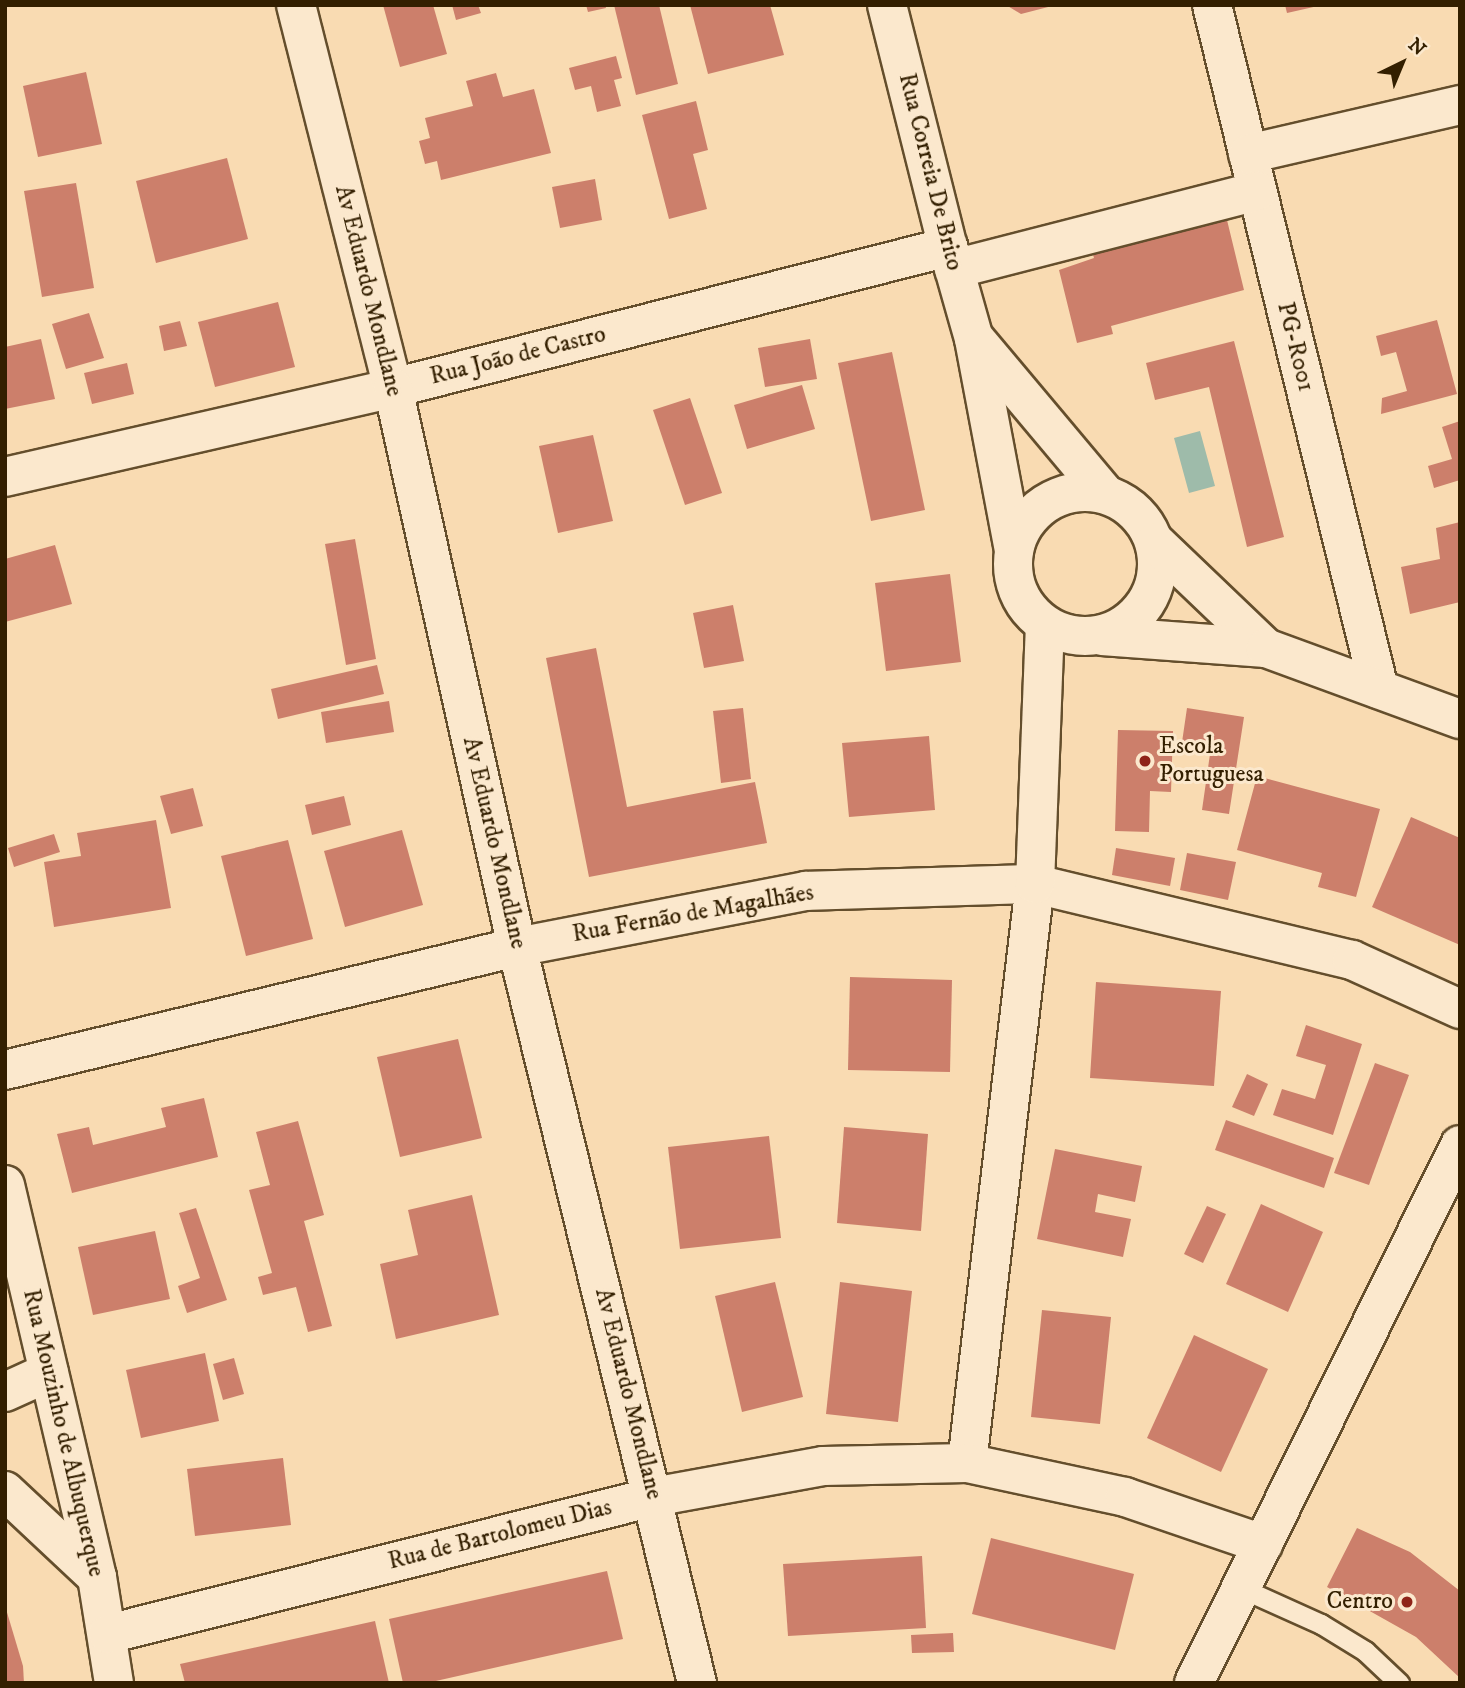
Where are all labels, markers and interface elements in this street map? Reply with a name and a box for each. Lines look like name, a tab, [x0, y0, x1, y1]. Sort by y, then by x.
north arrow	[1367, 28, 1437, 98]
text: N	[1403, 34, 1430, 61]
street label: Rua Correia De Brito	[892, 70, 968, 274]
street label: Av Eduardo Mondlane	[328, 183, 408, 399]
street label: PG-R001	[1270, 299, 1320, 395]
street label: Rua João de Castro	[427, 320, 609, 392]
place label: Escola Portuguesa	[1159, 733, 1264, 789]
street label: Av Eduardo Mondlane	[456, 734, 532, 952]
marker: Escola Portuguesa	[1137, 753, 1153, 769]
street label: Rua Fernão de Magalhães	[570, 879, 816, 949]
street label: Rua Mouzinho de Albuquerque	[16, 1286, 110, 1580]
street label: Av Eduardo Mondlane	[588, 1286, 668, 1502]
street label: Rua de Bartolomeu Dias	[385, 1493, 615, 1577]
place label: Centro	[1326, 1588, 1393, 1616]
marker: Centro	[1399, 1594, 1415, 1610]

